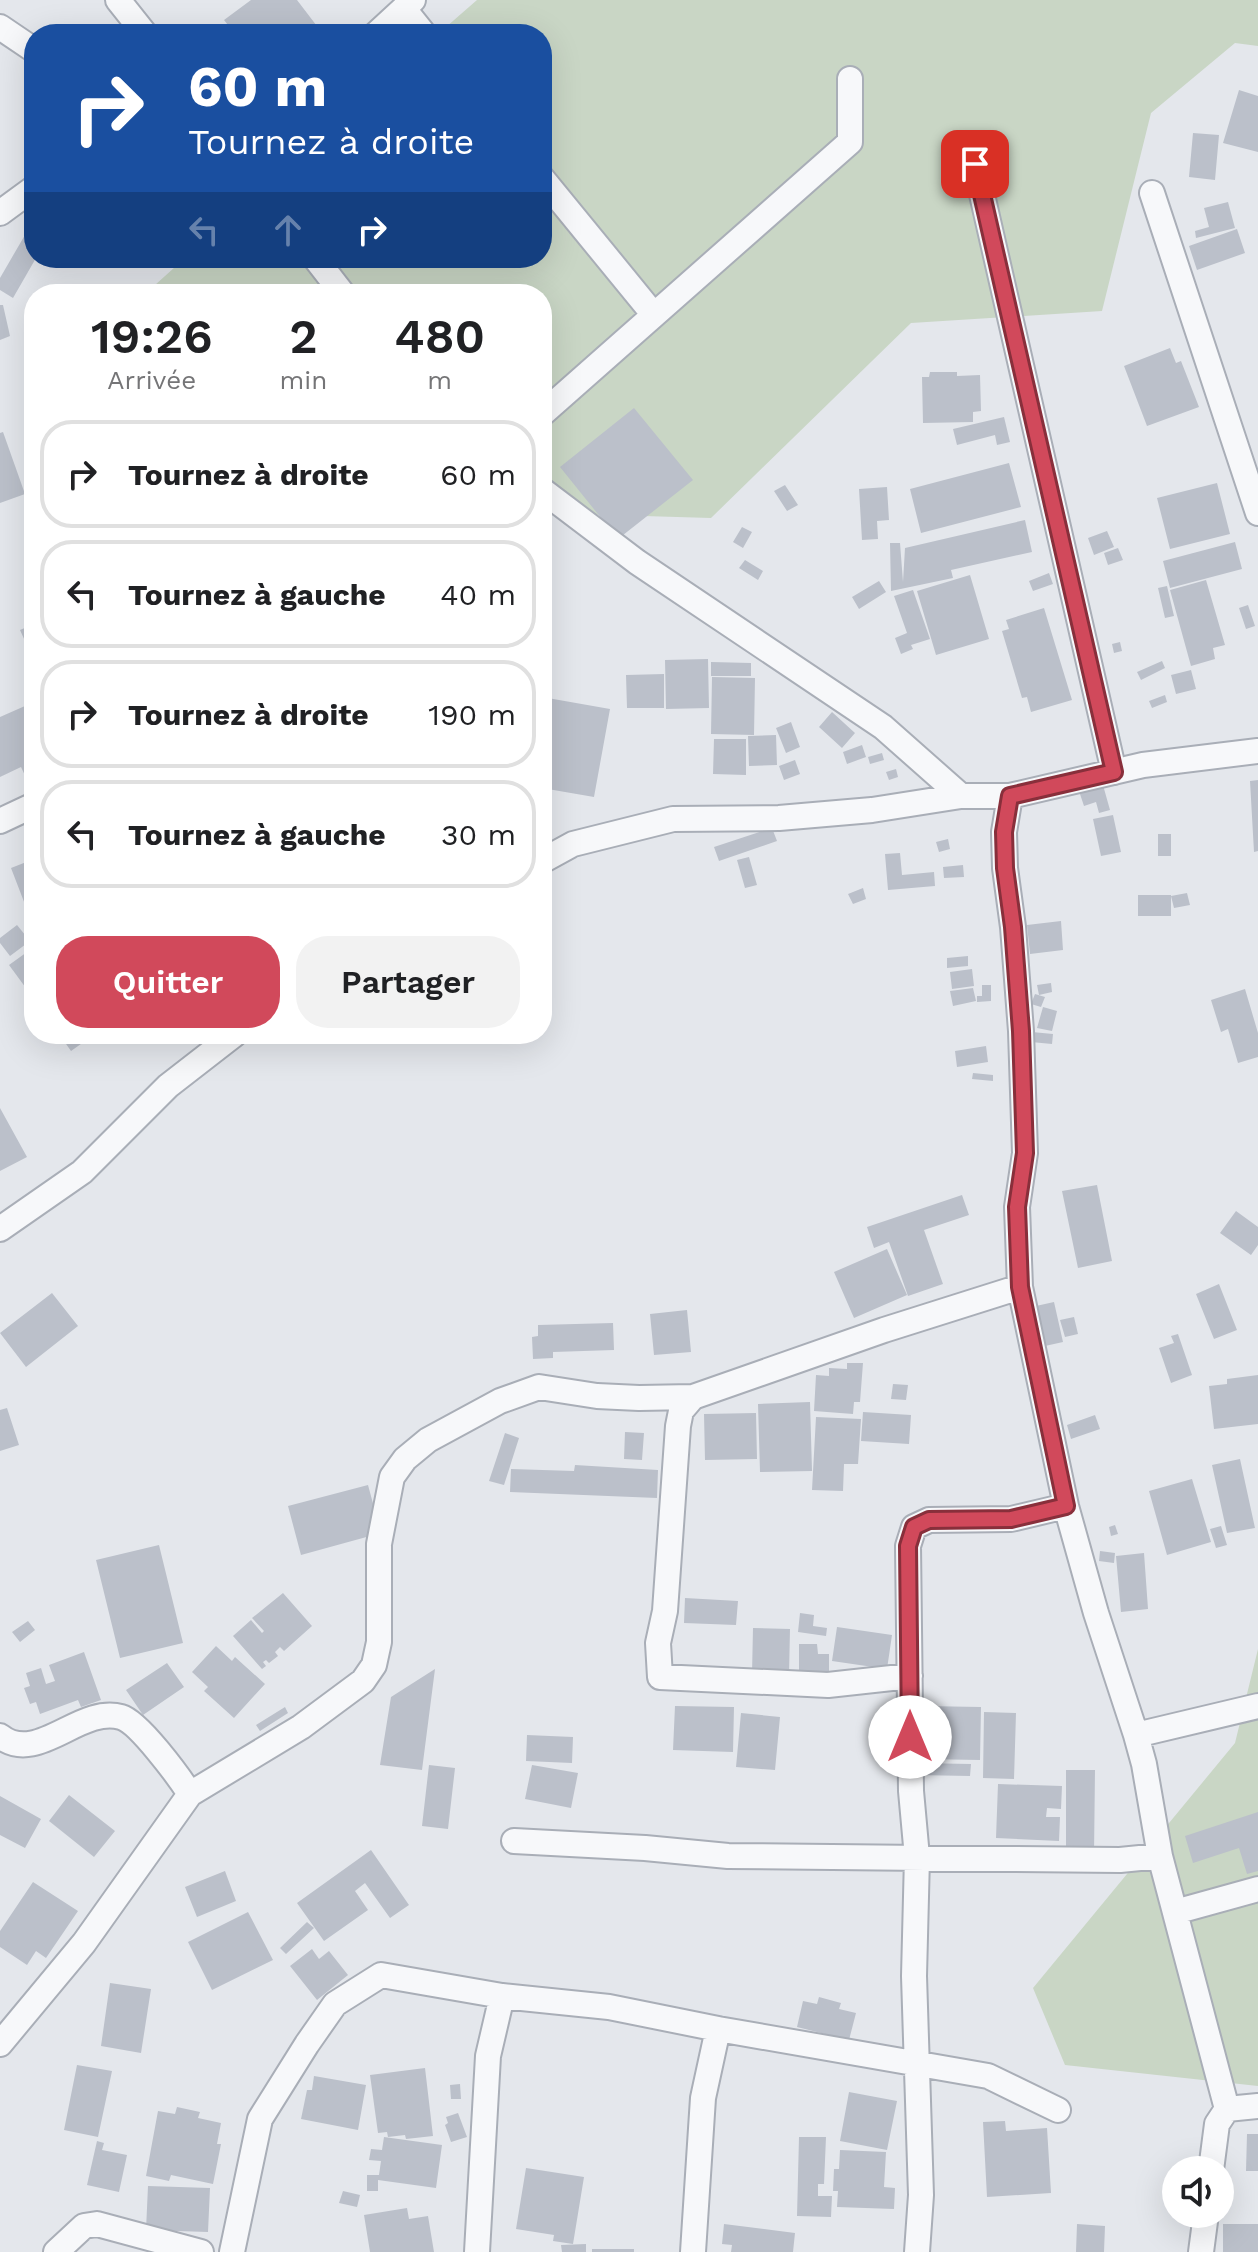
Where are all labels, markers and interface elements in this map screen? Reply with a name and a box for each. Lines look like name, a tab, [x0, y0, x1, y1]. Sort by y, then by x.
text: 60 m	[188, 54, 327, 120]
icon: right	[56, 56, 160, 160]
text: Tournez à droite	[188, 121, 474, 163]
pin	[941, 130, 1009, 198]
icon: arrive	[953, 142, 997, 186]
icon: left	[182, 208, 226, 252]
icon: ahead	[266, 208, 310, 252]
icon: right	[350, 208, 394, 252]
text: 19:26	[91, 308, 213, 365]
text: 2	[289, 308, 318, 365]
text: 480	[394, 308, 485, 365]
text: Arrivée	[107, 365, 196, 395]
text: min	[280, 365, 327, 395]
text: m	[427, 365, 452, 395]
icon: right	[60, 452, 104, 496]
text: Tournez à droite	[128, 457, 369, 492]
text: 60 m	[440, 457, 516, 492]
icon: left	[60, 572, 104, 616]
text: Tournez à gauche	[128, 577, 386, 612]
text: 40 m	[440, 577, 516, 612]
icon: right	[60, 692, 104, 736]
text: Tournez à droite	[128, 697, 369, 732]
text: 190 m	[428, 697, 516, 732]
icon: left	[60, 812, 104, 856]
text: Tournez à gauche	[128, 817, 386, 852]
text: 30 m	[441, 817, 516, 852]
button: Quitter	[56, 936, 280, 1028]
button: Partager	[296, 936, 520, 1028]
position arrow	[868, 1695, 952, 1779]
map controls	[1162, 2156, 1234, 2228]
button: sound	[1162, 2156, 1234, 2228]

